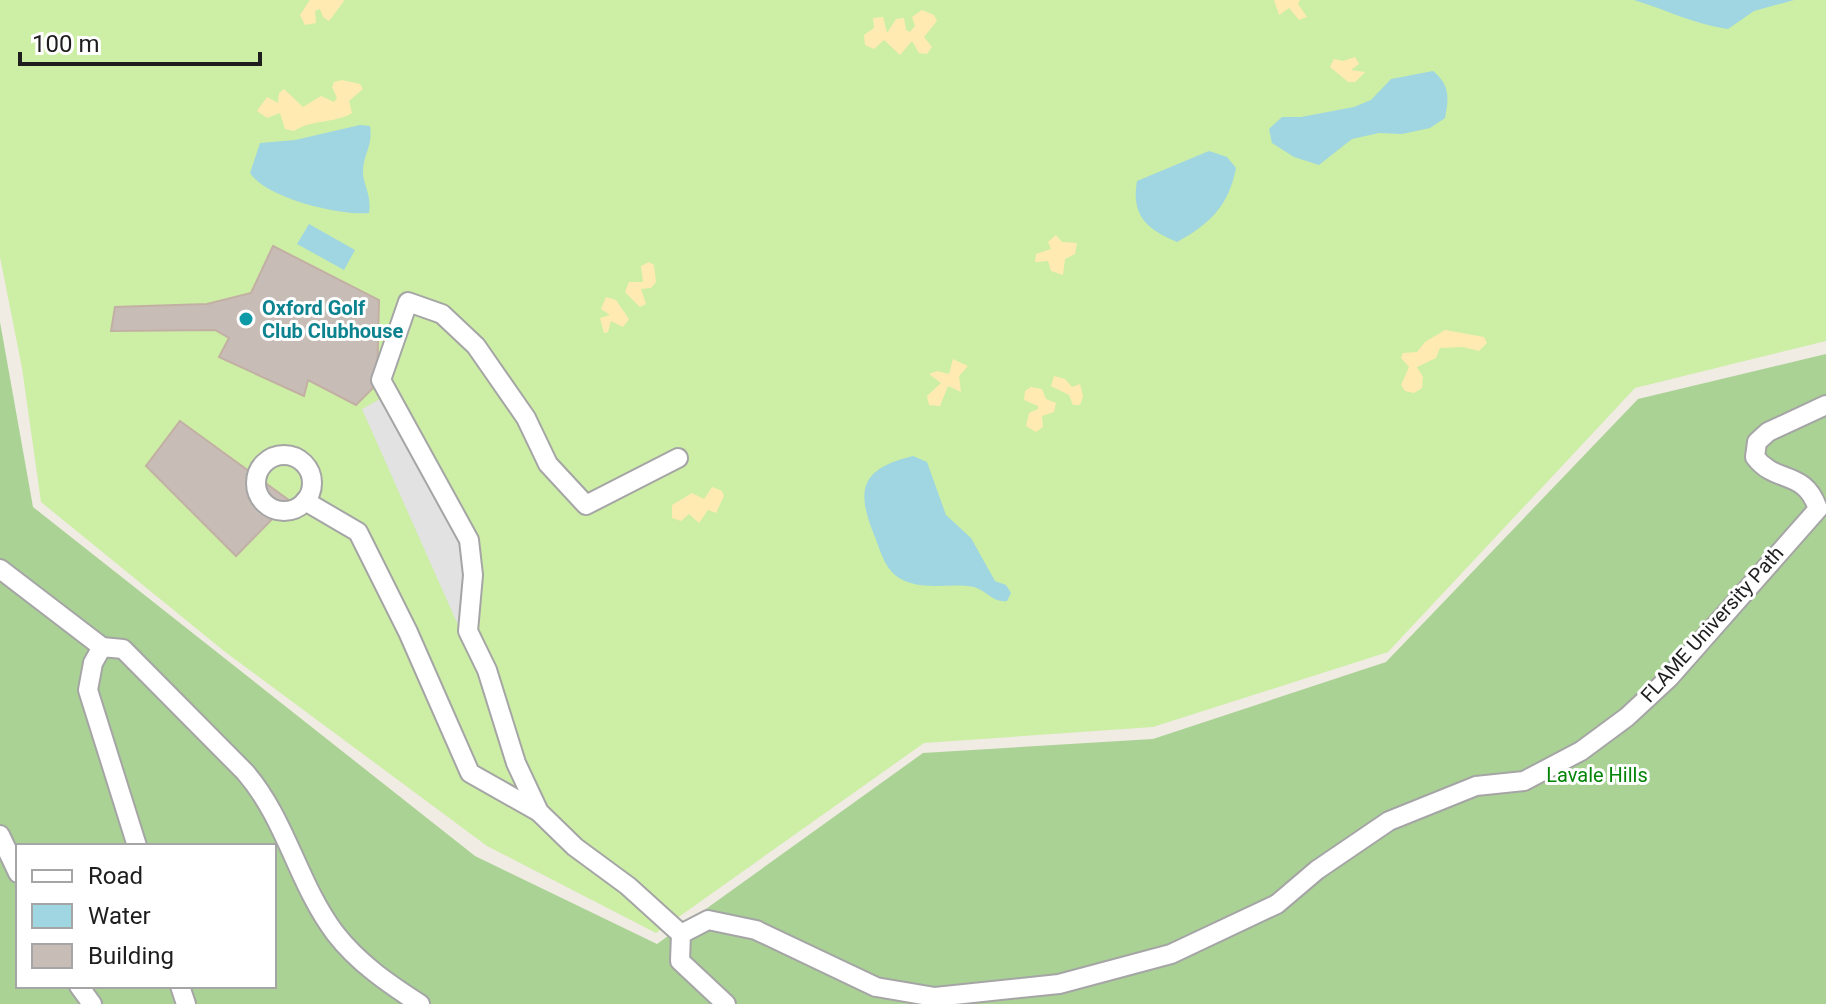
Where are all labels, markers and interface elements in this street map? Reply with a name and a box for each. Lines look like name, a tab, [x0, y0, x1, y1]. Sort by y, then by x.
scale bar	[20, 16, 260, 66]
text: 100 m	[32, 30, 99, 58]
place label: Oxford Golf Club Clubhouse	[262, 296, 404, 343]
marker: Oxford Golf Club Clubhouse	[237, 310, 255, 328]
street label: FLAME University Path	[1636, 541, 1788, 707]
park label: Lavale Hills	[1546, 763, 1648, 787]
legend	[16, 844, 276, 988]
text: Road	[88, 862, 143, 890]
text: Water	[88, 902, 151, 930]
text: Building	[88, 942, 174, 970]

